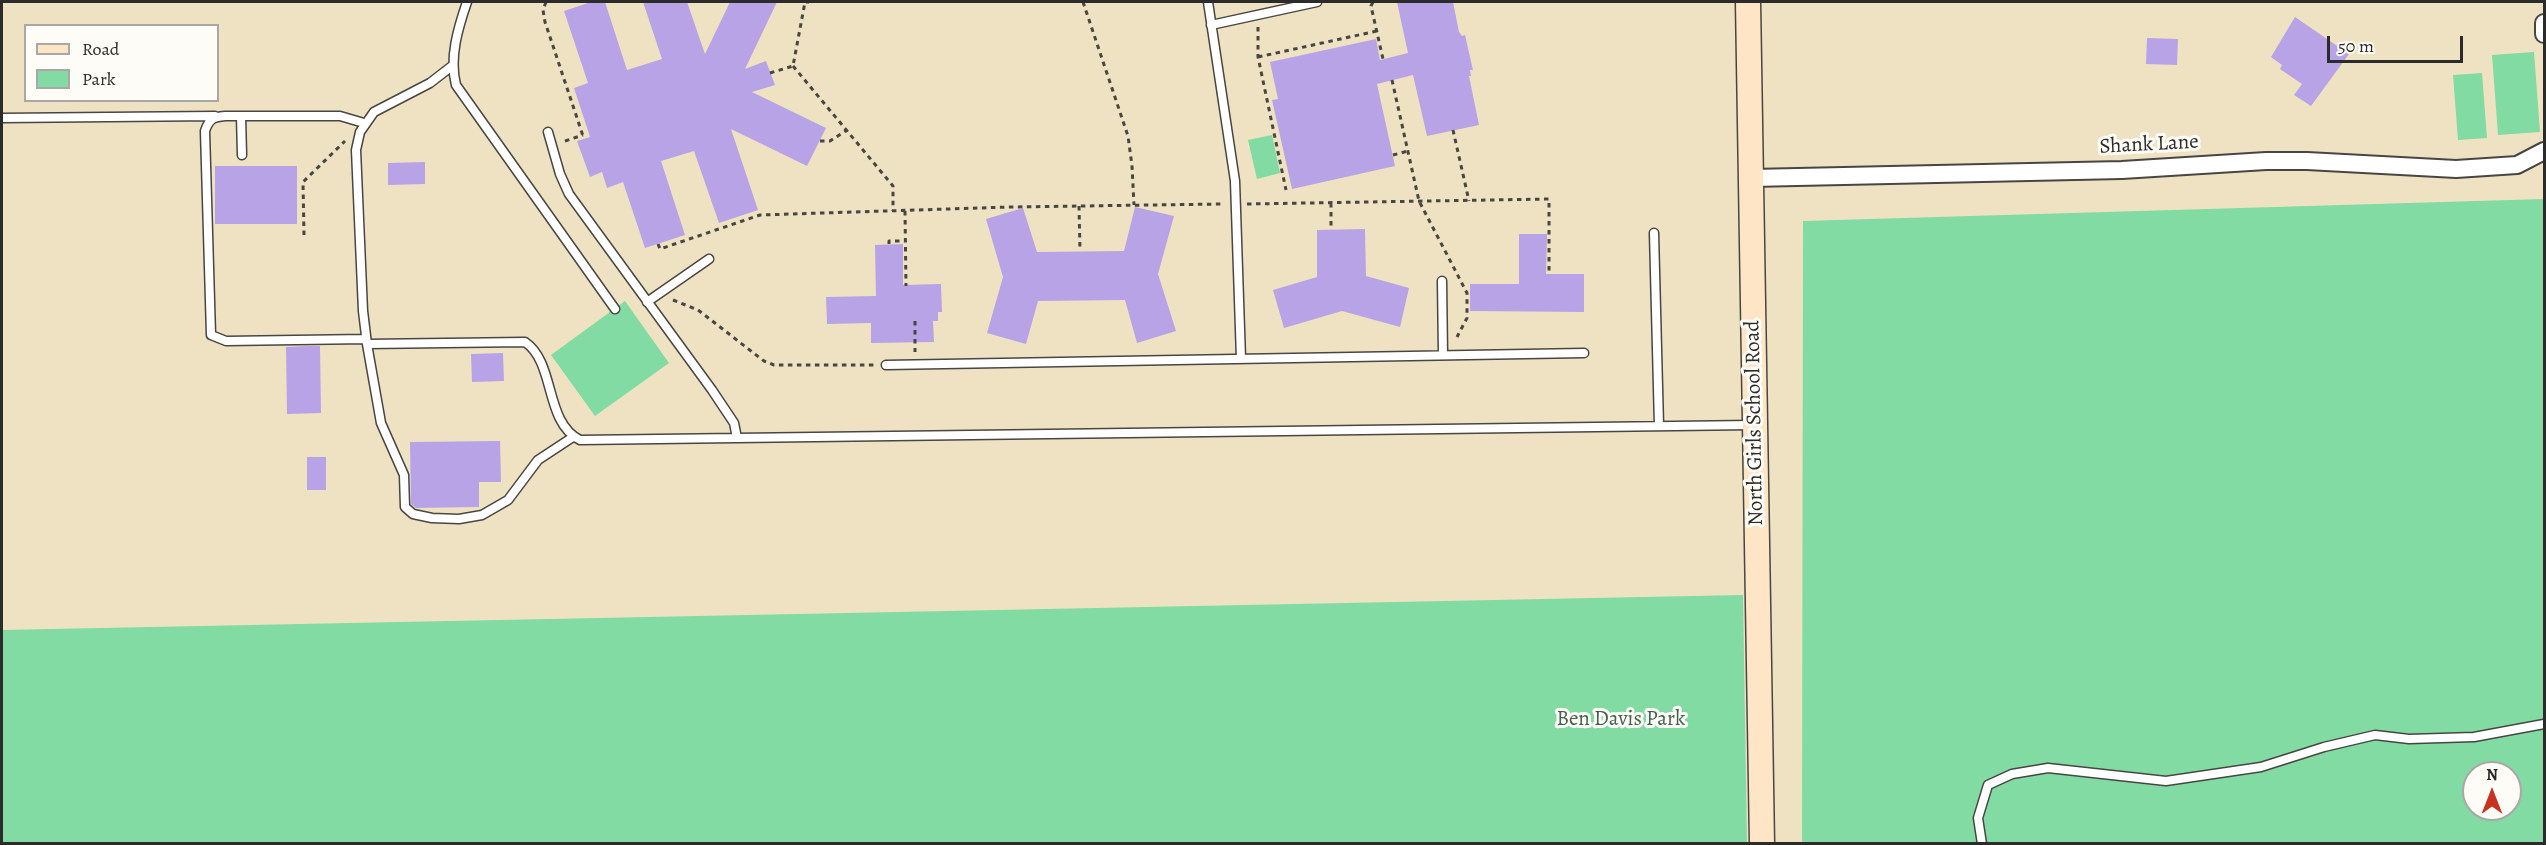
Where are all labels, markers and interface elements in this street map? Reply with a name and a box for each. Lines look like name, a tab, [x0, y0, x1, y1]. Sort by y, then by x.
legend	[24, 24, 219, 102]
scale bar	[2330, 24, 2466, 62]
text: 50 m	[2338, 34, 2374, 58]
text: Road	[82, 37, 119, 61]
text: Park	[82, 67, 116, 91]
street label: Shank Lane	[2099, 130, 2199, 160]
street label: North Girls School Road	[1741, 320, 1769, 526]
park label: Ben Davis Park	[1557, 707, 1685, 733]
north arrow	[2462, 761, 2522, 821]
text: N	[2486, 764, 2498, 786]

